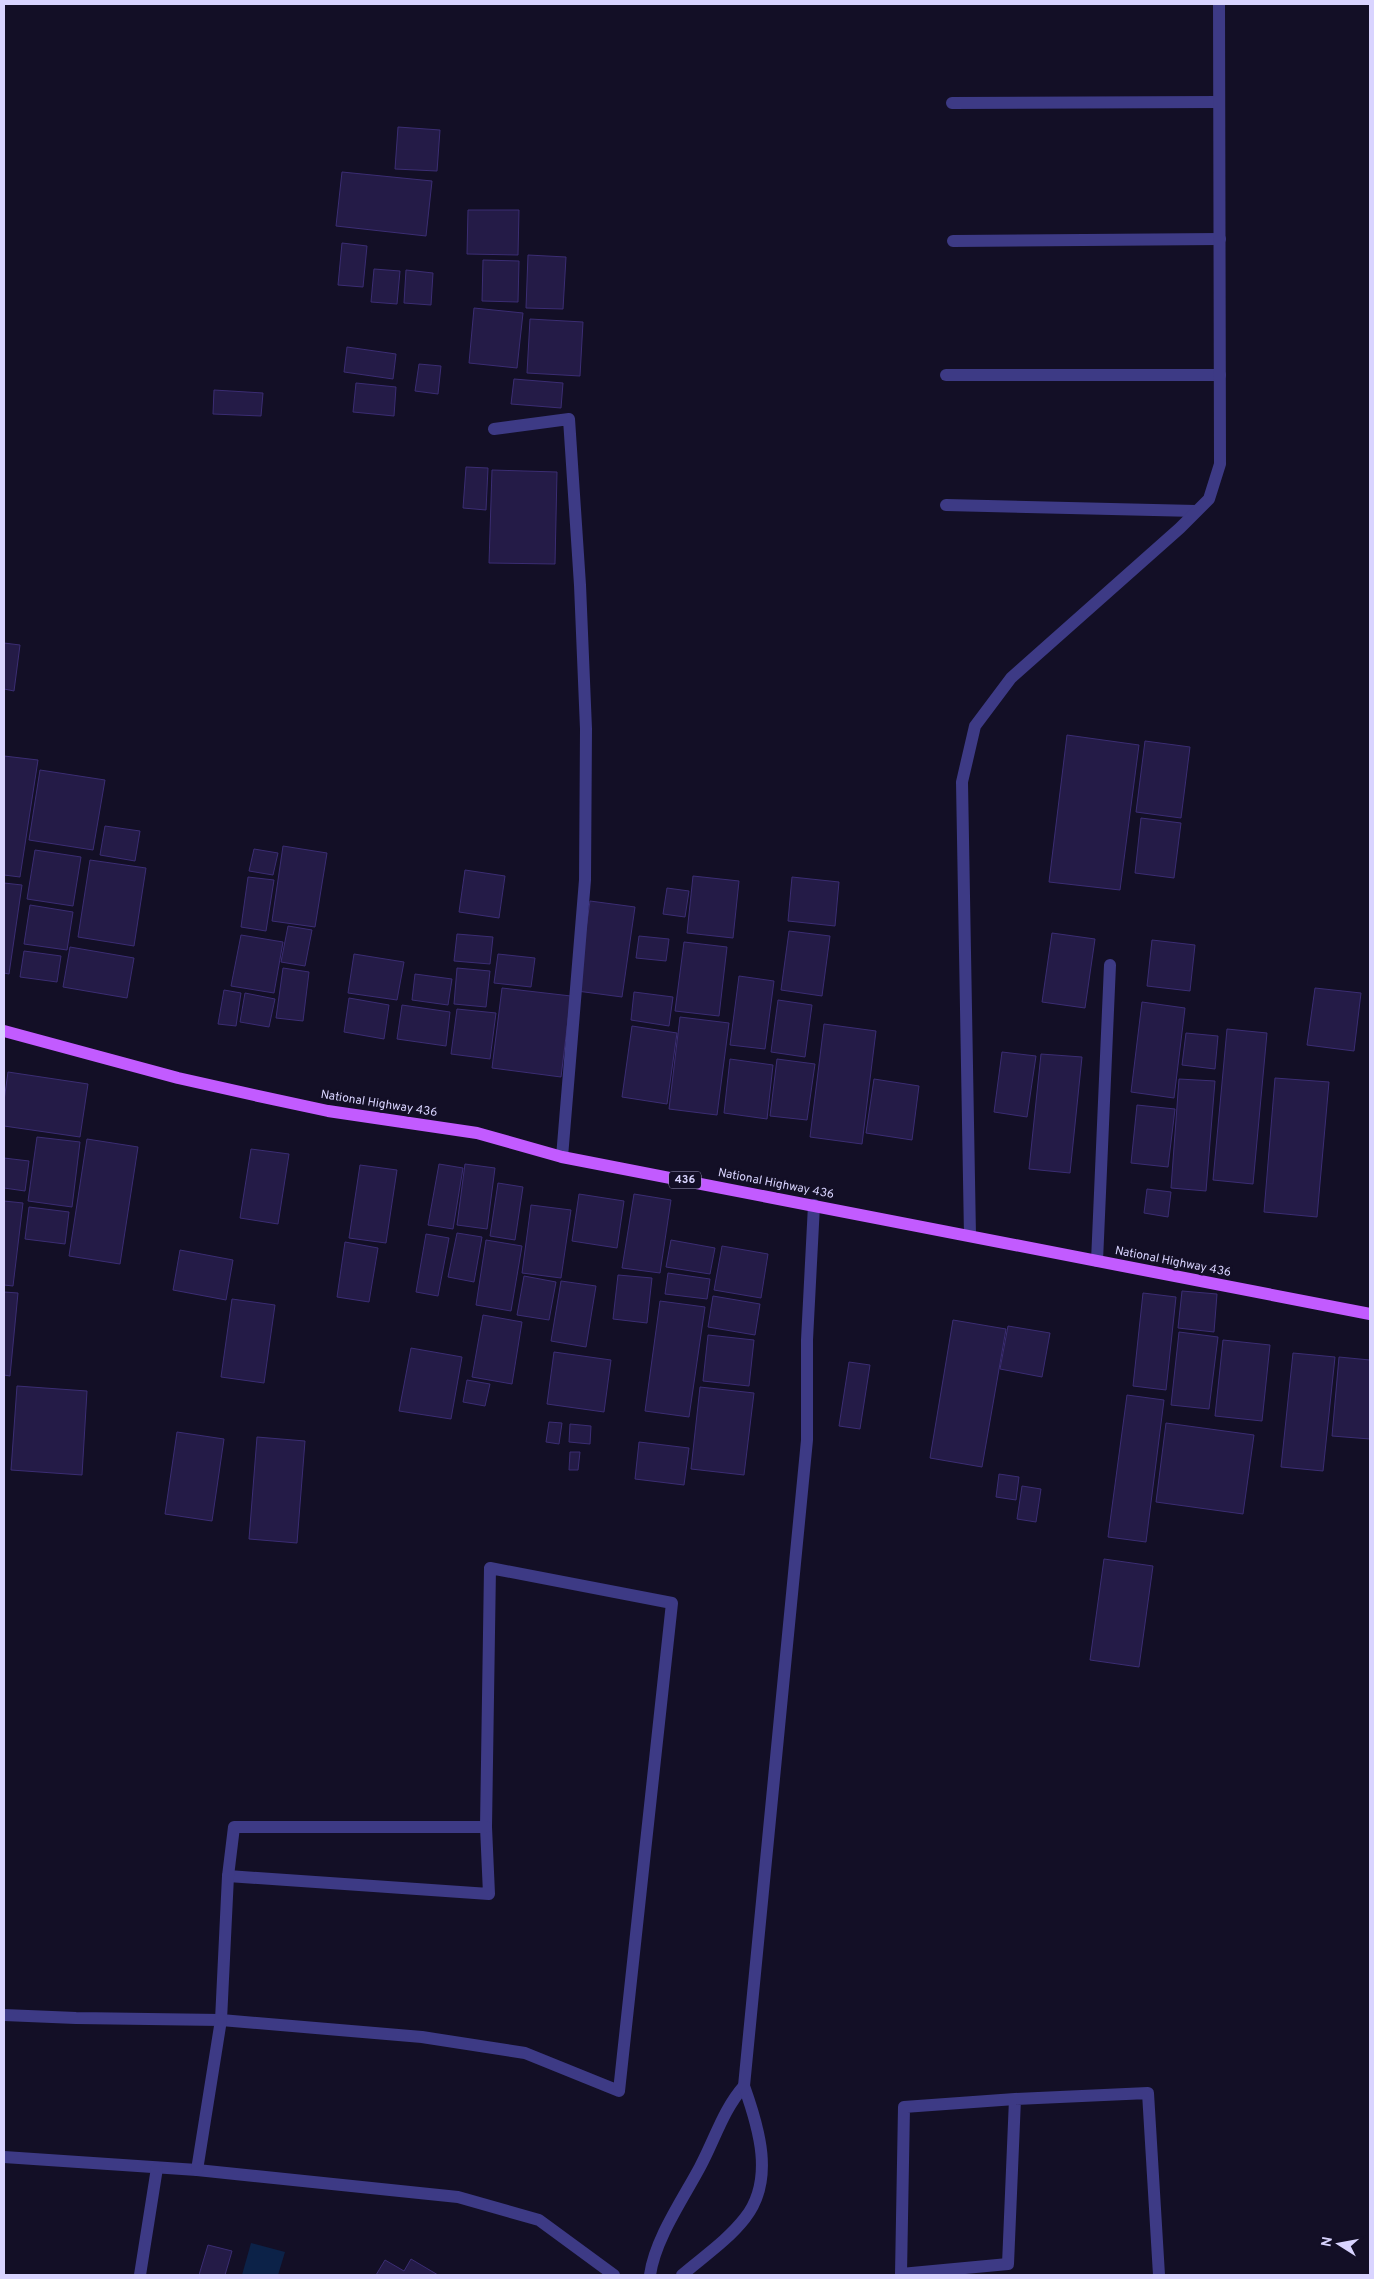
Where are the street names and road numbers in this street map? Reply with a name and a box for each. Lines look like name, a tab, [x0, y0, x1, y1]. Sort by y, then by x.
street label: National Highway 436	[320, 1087, 438, 1121]
street label: National Highway 436	[717, 1165, 835, 1203]
road number: 436	[669, 1172, 701, 1188]
street label: National Highway 436	[1114, 1243, 1232, 1281]

